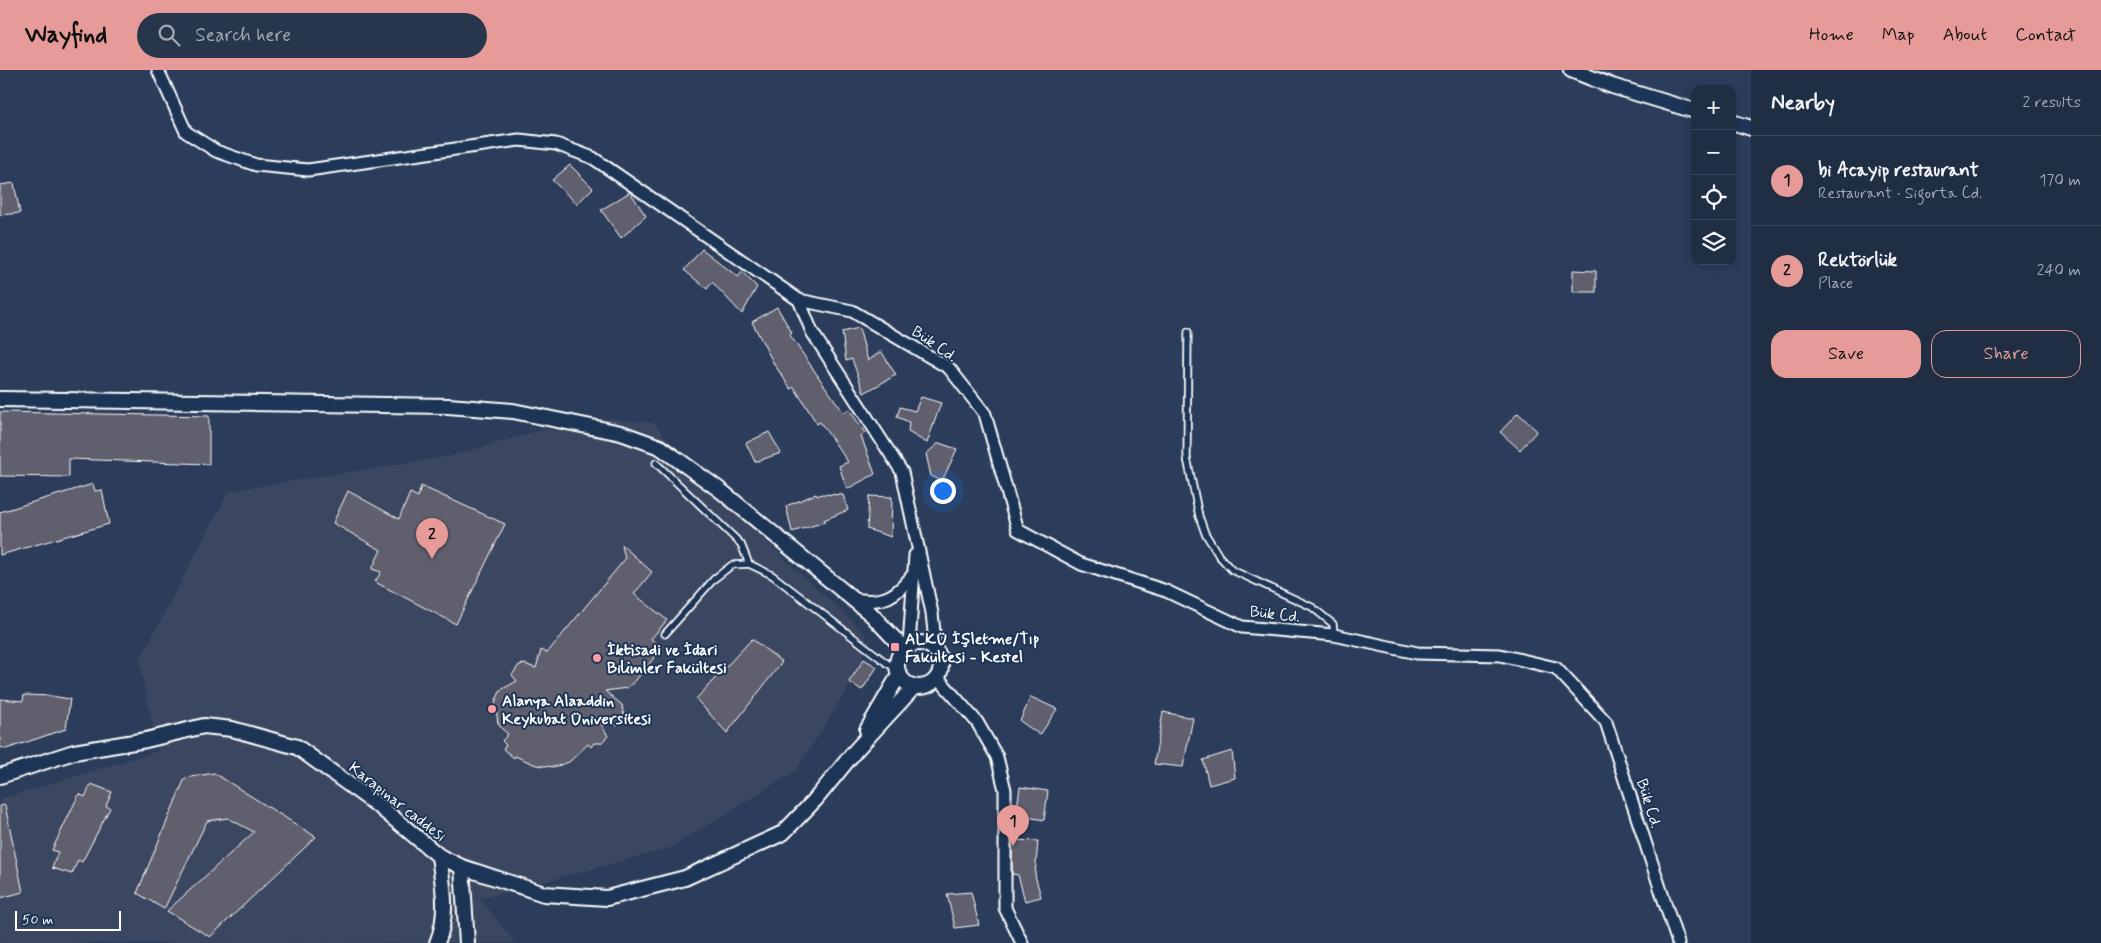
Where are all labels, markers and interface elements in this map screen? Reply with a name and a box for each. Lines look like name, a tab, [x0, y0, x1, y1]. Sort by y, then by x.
search box	[137, 13, 487, 58]
text: Wayfind	[25, 20, 107, 51]
icon: search	[155, 21, 183, 49]
text: Search here	[195, 23, 291, 48]
text: Home	[1809, 23, 1854, 47]
text: Map	[1882, 23, 1915, 47]
text: About	[1943, 23, 1987, 47]
text: Contact	[2015, 23, 2076, 47]
map controls	[1691, 85, 1736, 265]
button: +	[1691, 85, 1736, 130]
text: Nearby	[1771, 89, 1835, 117]
text: 2 results	[2023, 92, 2081, 113]
button: −	[1691, 130, 1736, 175]
text: bi Acayip restaurant	[1818, 158, 1979, 183]
text: 1	[1783, 170, 1791, 191]
text: 170 m	[2039, 170, 2081, 191]
button: locate	[1691, 175, 1736, 220]
text: Restaurant · Sigorta Cd.	[1818, 183, 1982, 204]
button: layers	[1691, 220, 1736, 265]
text: Rektörlük	[1818, 248, 1897, 273]
text: 2	[1783, 260, 1791, 281]
text: 240 m	[2037, 260, 2081, 281]
text: Place	[1818, 273, 1853, 294]
street label: Bük Cd.	[907, 321, 961, 367]
button: Save	[1771, 330, 1921, 378]
button: Share	[1931, 330, 2081, 378]
your location	[930, 478, 956, 504]
pin: 2	[416, 518, 448, 559]
street label: Bük Cd.	[1249, 601, 1301, 628]
place label: ALKÜ İşletme/Tıp Fakültesi - Kestel	[905, 629, 1039, 668]
place label: İktisadi ve İdari Bilimler Fakültesi	[607, 640, 727, 679]
marker: ALKÜ İşletme/Tıp Fakültesi - Kestel	[889, 641, 901, 653]
marker: İktisadi ve İdari Bilimler Fakültesi	[591, 652, 603, 664]
place label: Alanya Alaaddin Keykubat Üniversitesi	[502, 691, 651, 730]
marker: Alanya Alaaddin Keykubat Üniversitesi	[486, 703, 498, 715]
street label: Karapınar caddesi	[344, 757, 450, 847]
street label: Bük Cd.	[1631, 776, 1666, 831]
pin: 1	[997, 805, 1029, 846]
scale bar	[15, 908, 121, 931]
text: 50 m	[22, 911, 53, 929]

